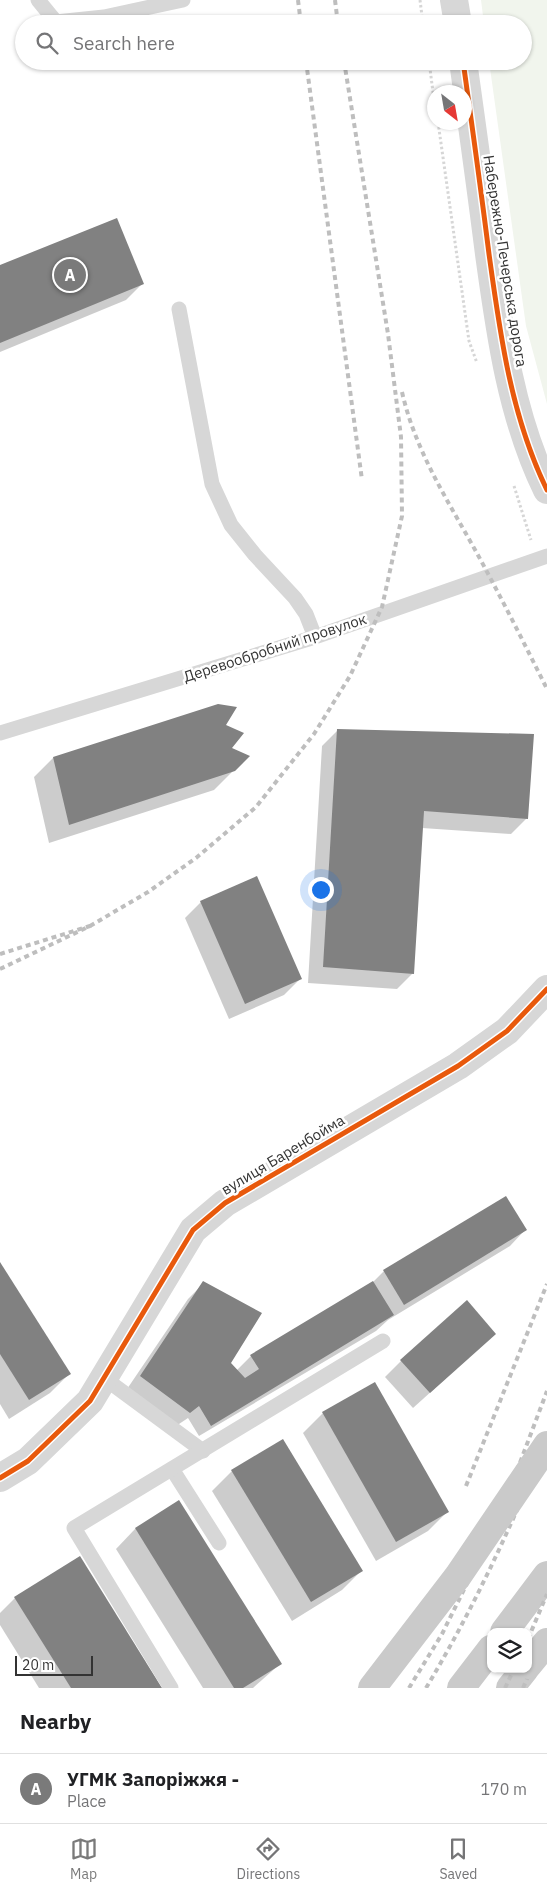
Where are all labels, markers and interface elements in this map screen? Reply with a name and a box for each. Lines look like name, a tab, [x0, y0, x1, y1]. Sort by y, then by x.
search box	[15, 15, 532, 70]
icon: search	[33, 29, 61, 57]
text: Search here	[73, 31, 175, 55]
north arrow	[427, 85, 472, 130]
street label: Набережно-Печерська дорога	[479, 154, 532, 368]
pin: A	[54, 256, 86, 294]
street label: Деревообробний провулок	[181, 609, 369, 686]
your location	[308, 877, 334, 903]
street label: вулиця Баренбойма	[218, 1110, 348, 1199]
map controls	[487, 1628, 532, 1673]
button: layers	[487, 1628, 532, 1673]
scale bar	[15, 1653, 92, 1676]
text: 20 m	[22, 1656, 54, 1674]
text: Nearby	[20, 1707, 91, 1735]
text: УГМК Запоріжжя -	[67, 1767, 239, 1791]
text: A	[31, 1779, 41, 1799]
text: 170 m	[480, 1779, 527, 1799]
text: Place	[67, 1791, 106, 1811]
tab: Map	[70, 1835, 98, 1883]
tab: Directions	[237, 1835, 300, 1883]
tab: Saved	[439, 1835, 477, 1883]

